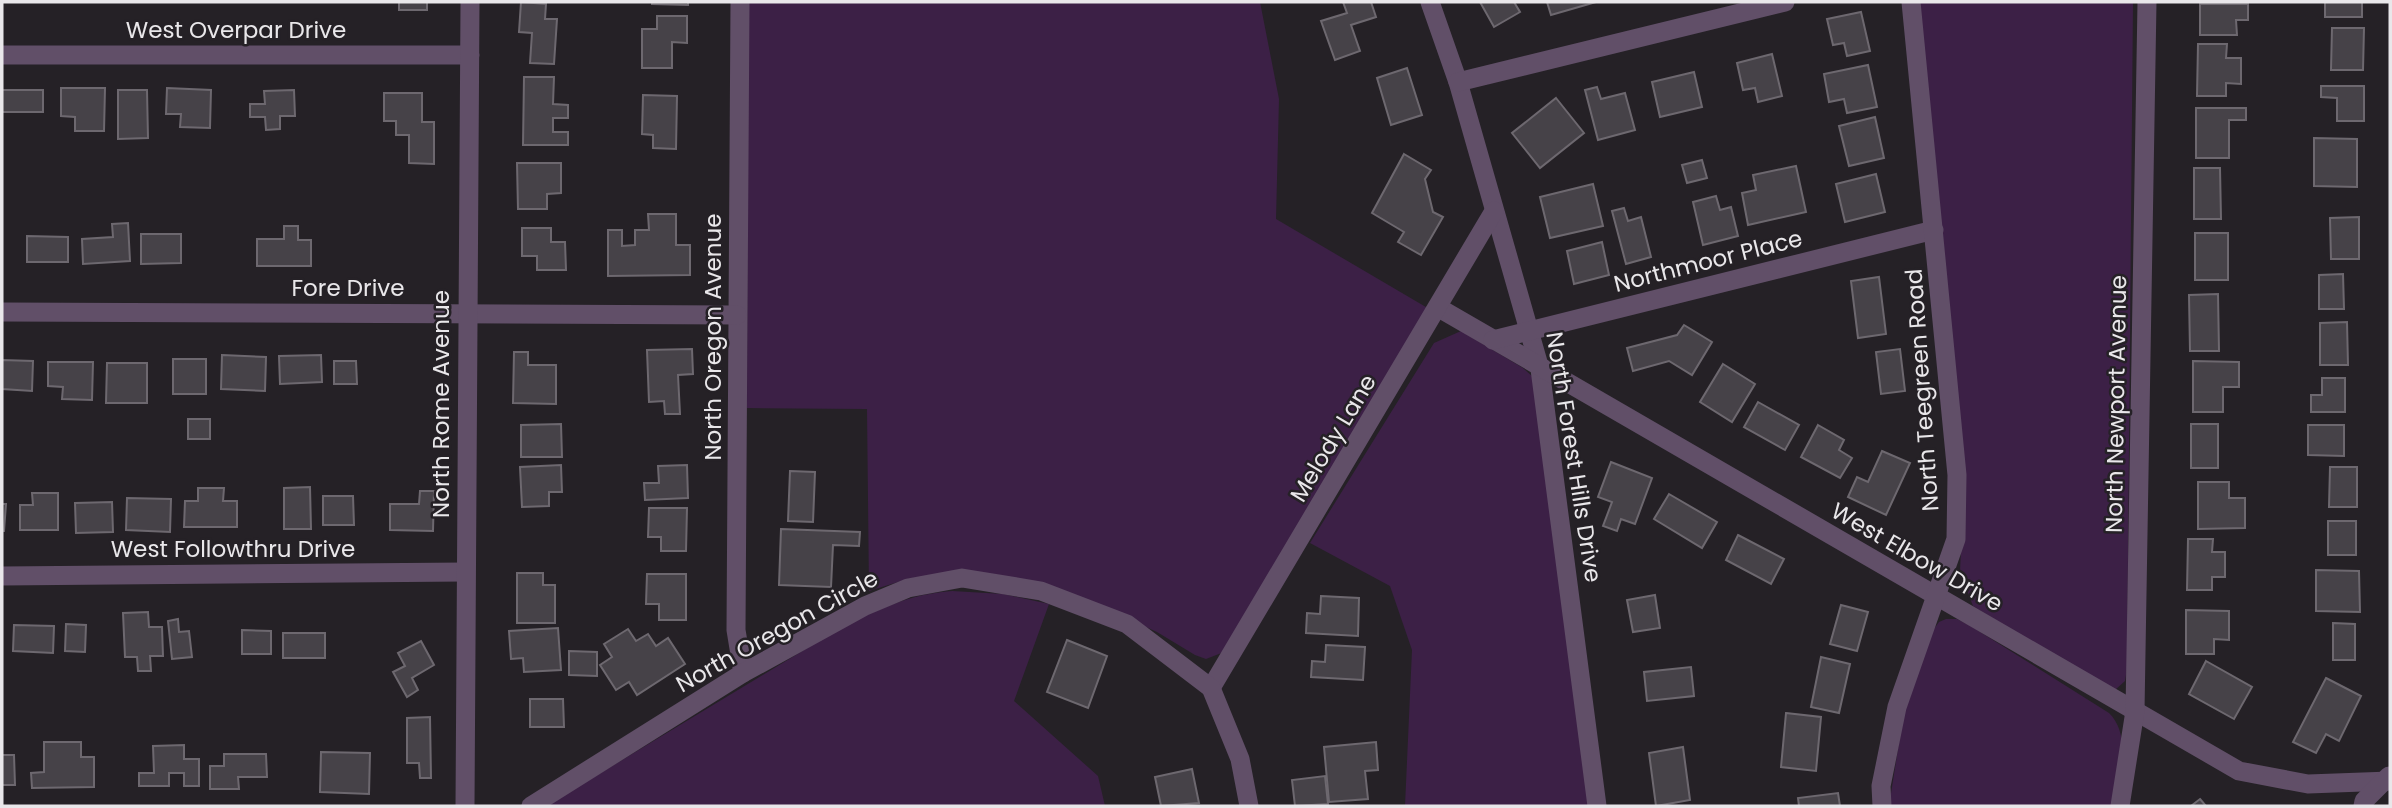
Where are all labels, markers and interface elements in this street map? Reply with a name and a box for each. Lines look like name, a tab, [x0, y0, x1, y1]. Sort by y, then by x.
street label: West Overpar Drive	[126, 14, 346, 46]
street label: North Oregon Avenue	[697, 213, 729, 461]
street label: Northmoor Place	[1610, 222, 1806, 300]
street label: North Teegreen Road	[1898, 268, 1946, 512]
street label: Fore Drive	[292, 272, 404, 304]
street label: North Newport Avenue	[2098, 275, 2134, 533]
street label: North Rome Avenue	[425, 290, 457, 518]
street label: North Forest Hills Drive	[1538, 330, 1610, 584]
street label: Melody Lane	[1282, 368, 1384, 508]
street label: West Elbow Drive	[1825, 495, 2009, 619]
street label: West Followthru Drive	[111, 533, 355, 565]
street label: North Oregon Circle	[670, 562, 884, 700]

